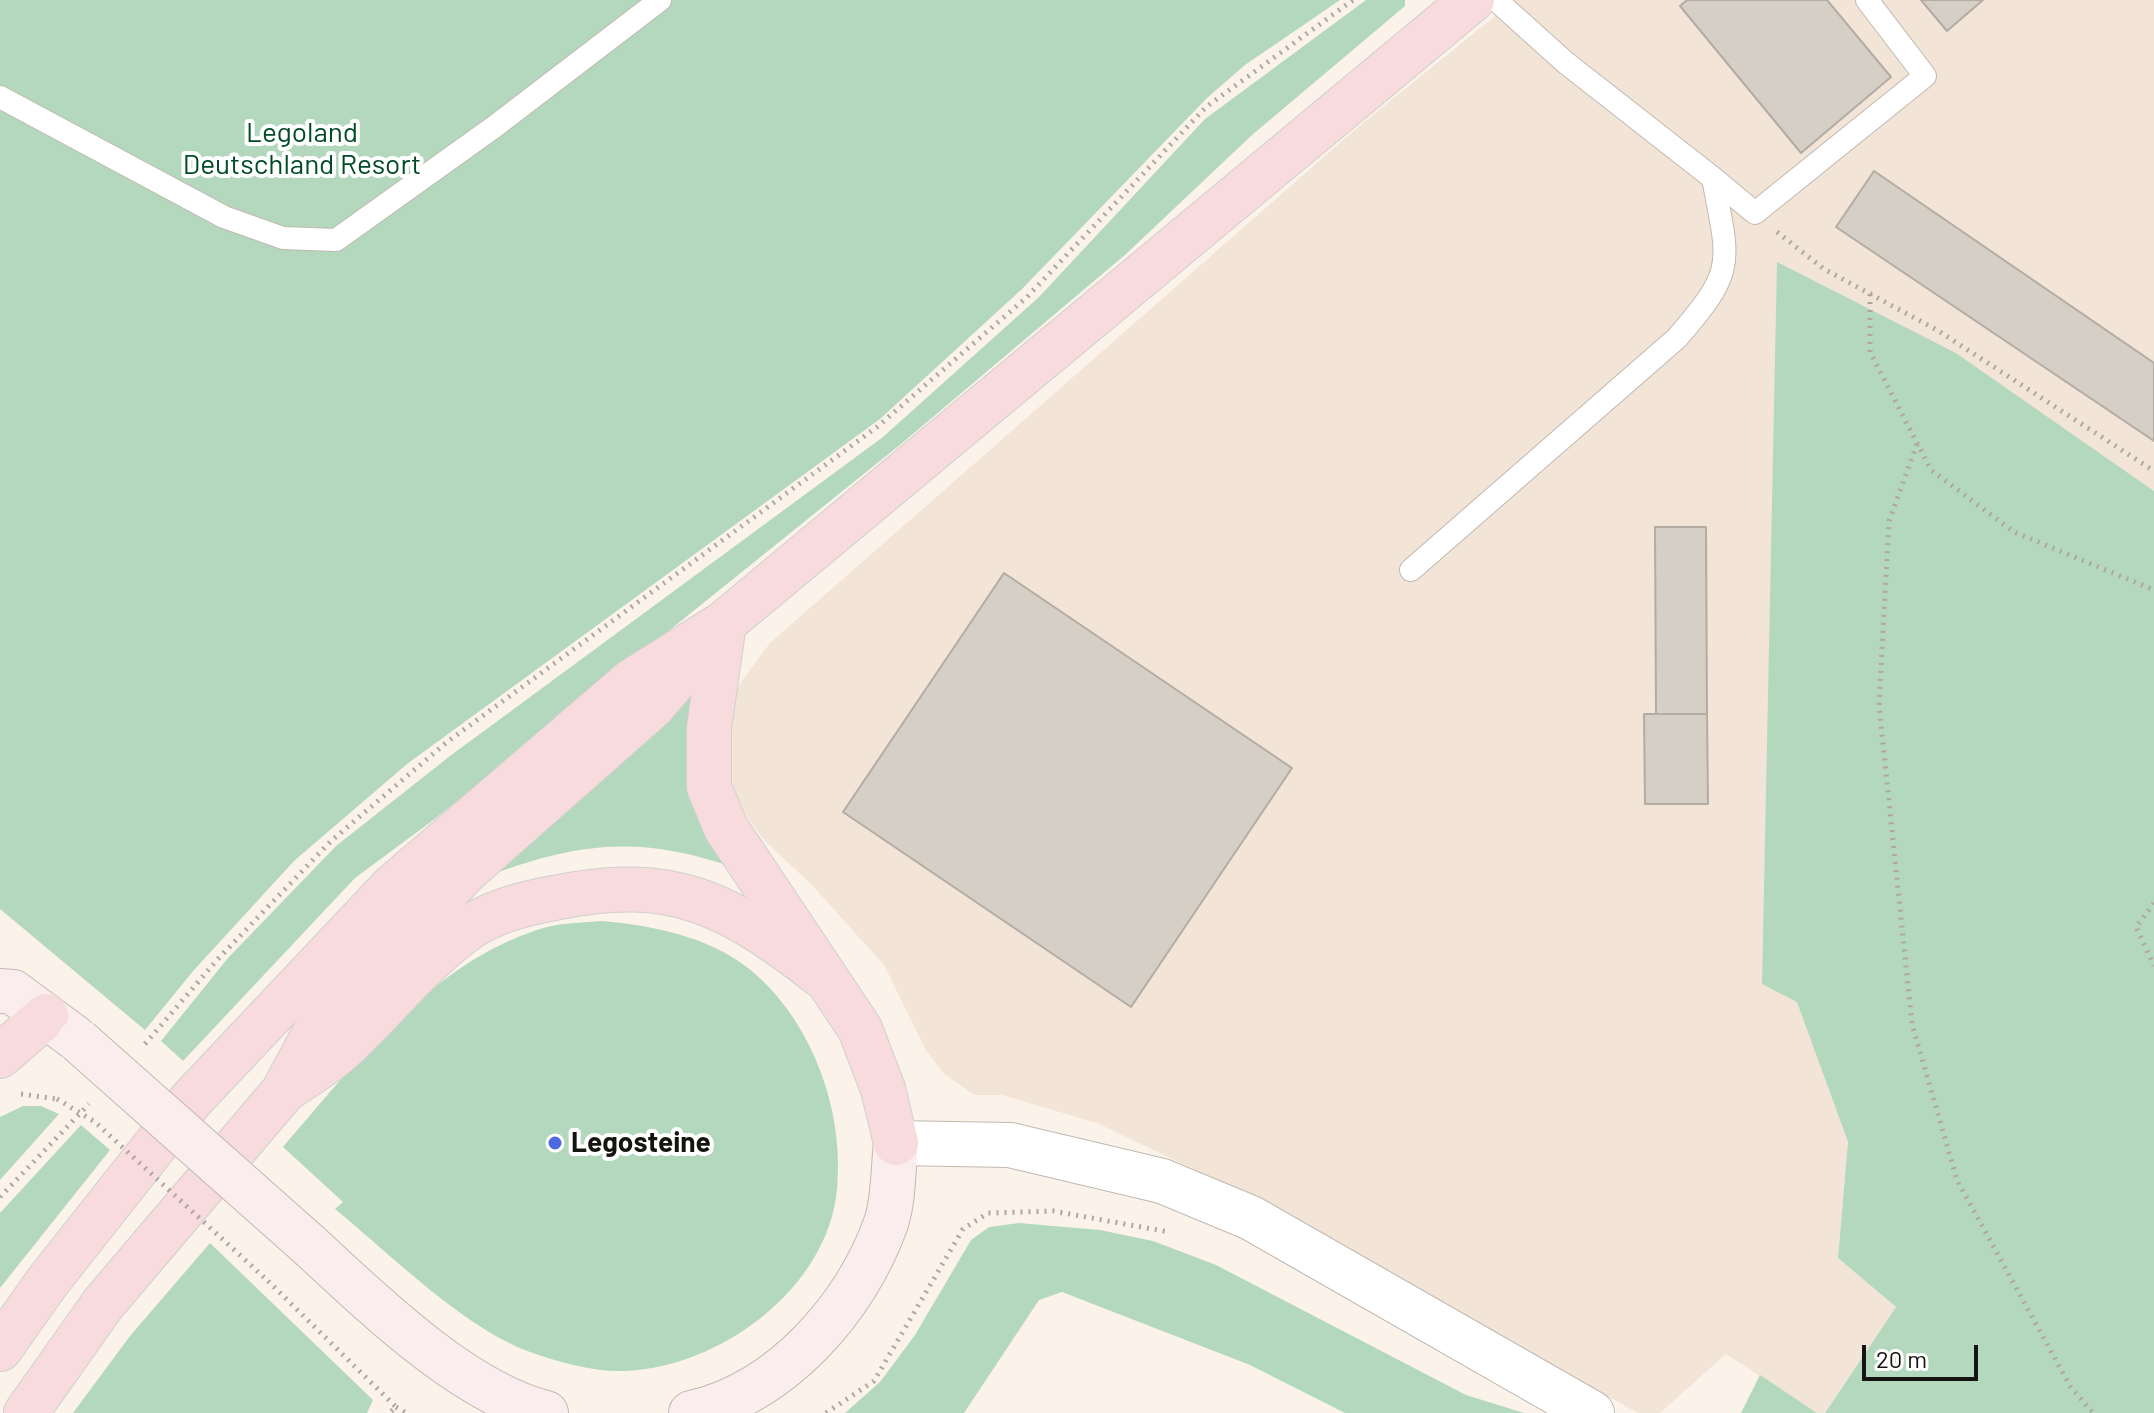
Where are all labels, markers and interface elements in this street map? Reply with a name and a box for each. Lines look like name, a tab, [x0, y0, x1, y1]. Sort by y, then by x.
park label: Legoland Deutschland Resort	[183, 116, 421, 182]
place label: Legosteine	[571, 1126, 711, 1160]
marker: Legosteine	[546, 1134, 564, 1152]
scale bar	[1866, 1329, 1982, 1379]
text: 20 m	[1876, 1344, 1927, 1373]

